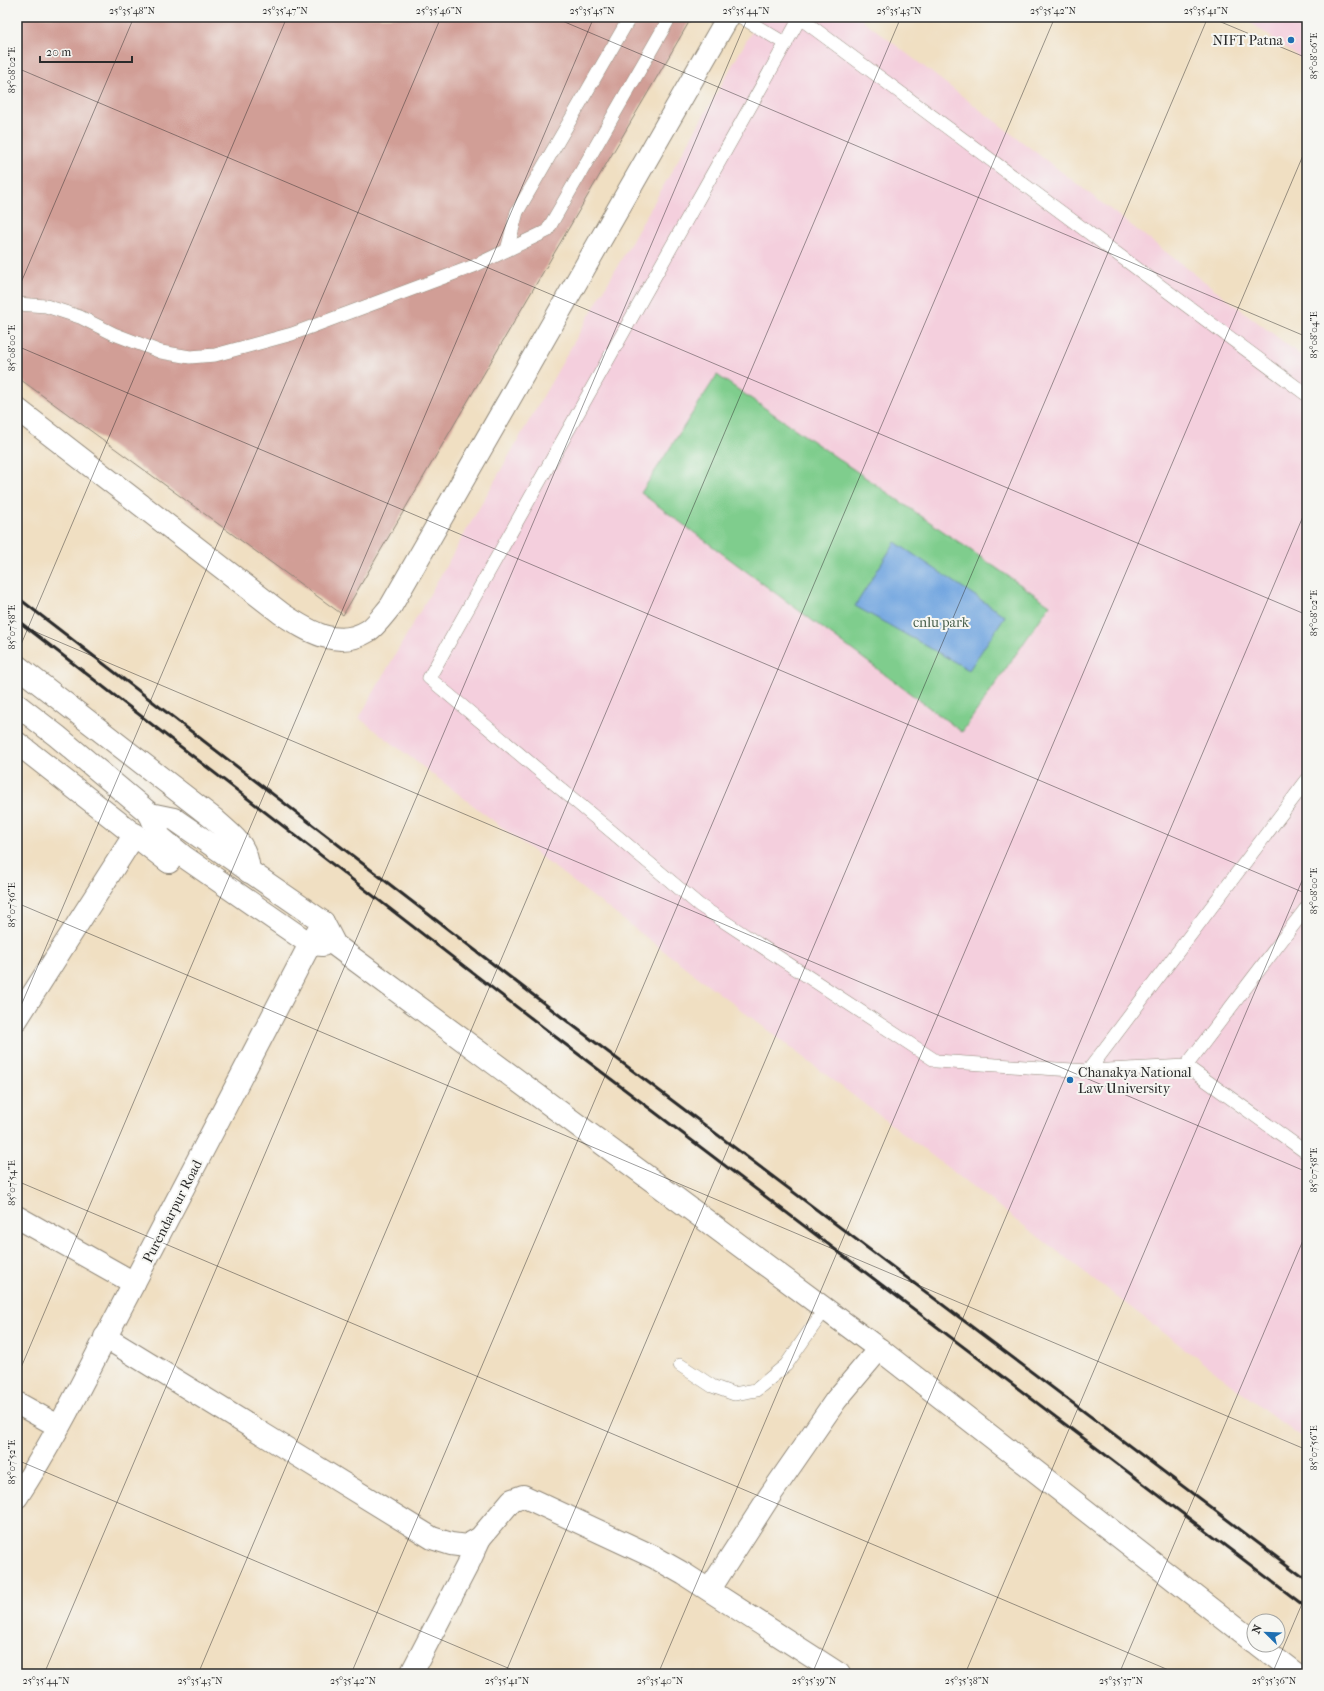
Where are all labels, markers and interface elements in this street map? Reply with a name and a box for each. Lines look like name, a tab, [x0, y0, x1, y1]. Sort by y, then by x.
text: 25°35'48"N	[109, 5, 155, 17]
text: 25°35'47"N	[262, 5, 308, 17]
text: 25°35'46"N	[416, 5, 463, 17]
text: 25°35'45"N	[569, 5, 615, 17]
text: 25°35'44"N	[722, 5, 770, 17]
text: 25°35'43"N	[876, 5, 922, 17]
text: 25°35'42"N	[1030, 5, 1077, 17]
text: 25°35'41"N	[1184, 5, 1229, 17]
place label: NIFT Patna	[1212, 32, 1284, 49]
text: 85°08'06"E	[1308, 33, 1320, 79]
marker: NIFT Patna	[1286, 35, 1296, 45]
scale bar	[40, 38, 132, 64]
text: 20 m	[46, 45, 71, 59]
text: 85°08'02"E	[6, 47, 18, 93]
text: 85°08'04"E	[1308, 312, 1320, 358]
text: 85°08'00"E	[6, 325, 18, 371]
text: 85°08'02"E	[1308, 590, 1320, 636]
text: 85°07'58"E	[6, 605, 18, 649]
park label: cnlu park	[913, 614, 970, 631]
text: 85°08'00"E	[1308, 868, 1320, 914]
text: 85°07'56"E	[6, 882, 18, 928]
place label: Chanakya National Law University	[1078, 1064, 1192, 1097]
marker: Chanakya National Law University	[1065, 1075, 1075, 1085]
text: 85°07'58"E	[1308, 1148, 1320, 1192]
street label: Purendarpur Road	[139, 1157, 206, 1266]
text: 85°07'54"E	[6, 1160, 18, 1206]
text: 85°07'56"E	[1308, 1425, 1320, 1471]
text: 85°07'52"E	[6, 1440, 18, 1484]
north arrow	[1246, 1613, 1286, 1653]
text: N	[1250, 1622, 1265, 1636]
text: 25°35'44"N	[22, 1675, 70, 1687]
text: 25°35'43"N	[177, 1675, 223, 1687]
text: 25°35'42"N	[330, 1675, 377, 1687]
text: 25°35'41"N	[485, 1675, 530, 1687]
text: 25°35'40"N	[637, 1675, 684, 1687]
text: 25°35'39"N	[792, 1675, 837, 1687]
text: 25°35'38"N	[945, 1675, 990, 1687]
text: 25°35'37"N	[1099, 1675, 1143, 1687]
text: 25°35'36"N	[1252, 1675, 1297, 1687]

